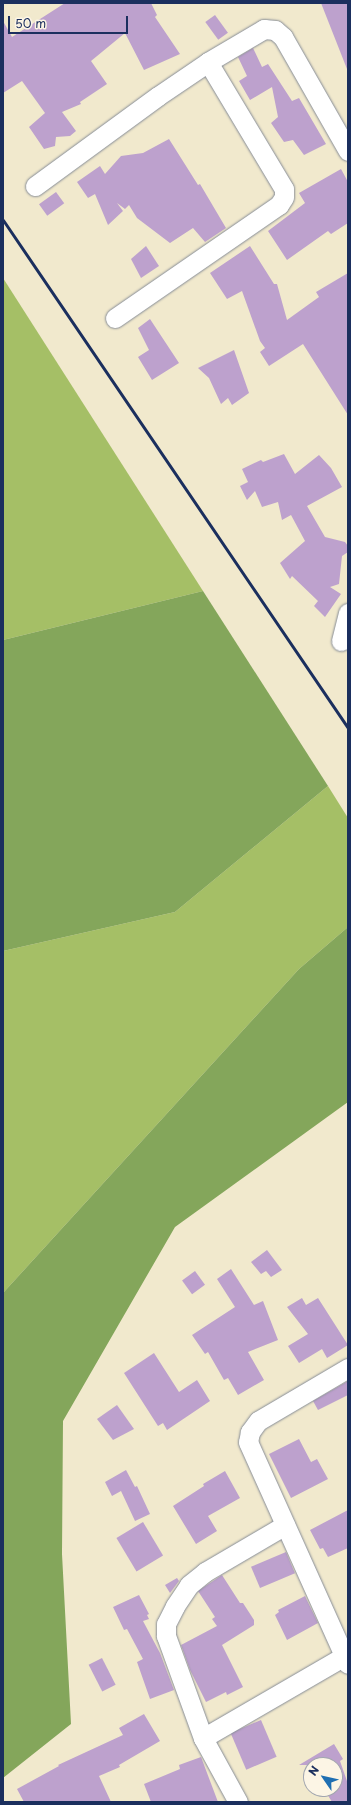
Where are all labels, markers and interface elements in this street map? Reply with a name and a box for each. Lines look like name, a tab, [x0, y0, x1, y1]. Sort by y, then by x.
scale bar	[10, 8, 130, 34]
text: 50 m	[15, 14, 46, 32]
north arrow	[303, 1757, 343, 1797]
text: N	[304, 1762, 323, 1779]

